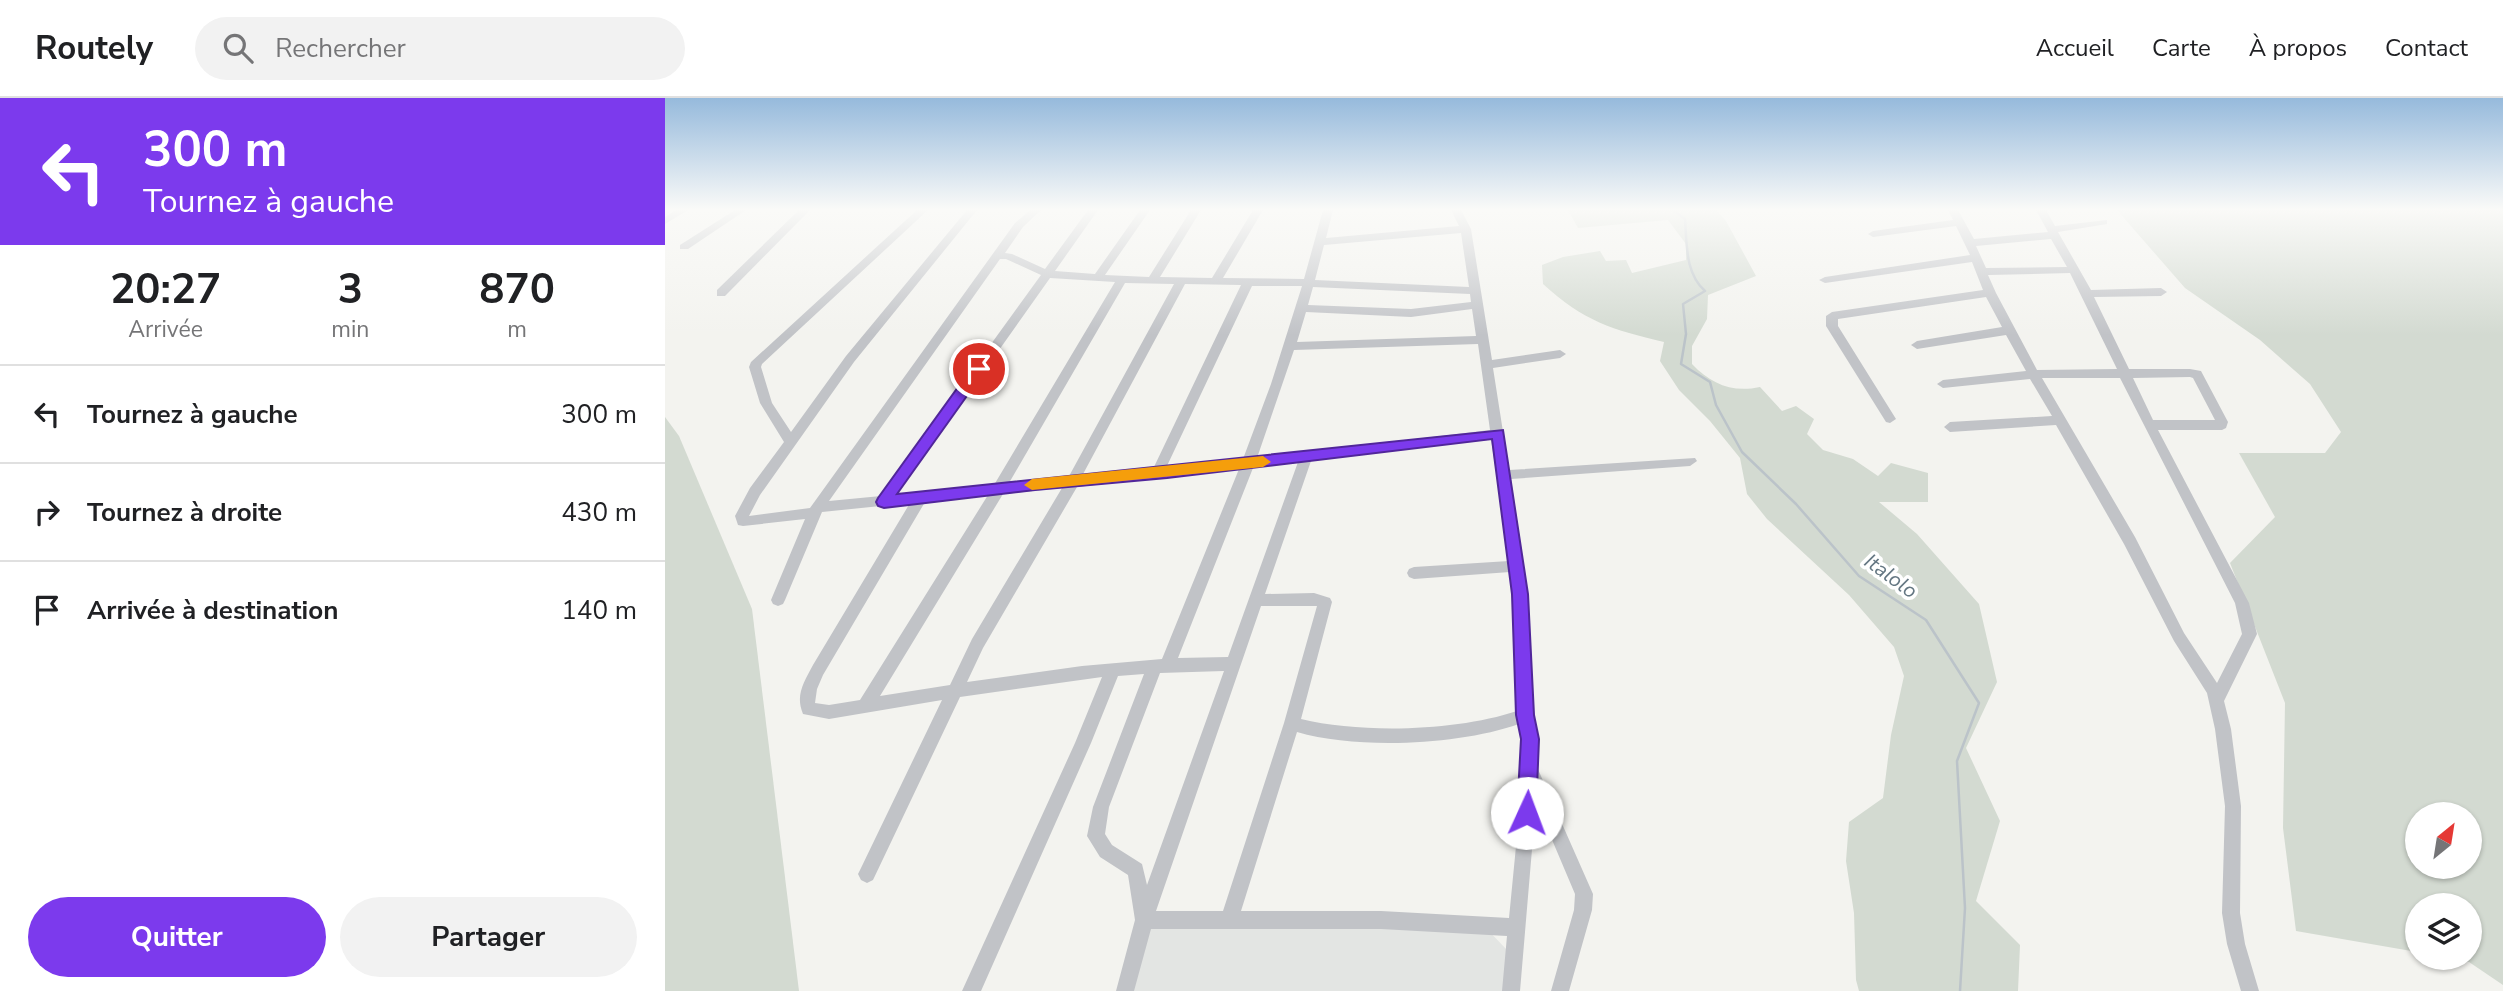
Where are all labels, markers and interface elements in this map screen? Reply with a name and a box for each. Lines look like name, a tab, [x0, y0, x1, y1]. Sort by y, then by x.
search box	[195, 17, 685, 80]
text: Routely	[35, 26, 153, 71]
icon: search	[219, 29, 257, 67]
text: Rechercher	[275, 31, 406, 66]
text: Accueil	[2036, 32, 2114, 64]
text: Carte	[2152, 32, 2211, 64]
text: À propos	[2249, 32, 2347, 64]
text: Contact	[2385, 32, 2468, 64]
text: 300 m	[143, 116, 287, 183]
icon: left	[28, 126, 119, 217]
text: Tournez à gauche	[143, 180, 394, 223]
text: 20:27	[110, 261, 221, 318]
text: 3	[338, 261, 363, 318]
text: 870	[479, 261, 555, 318]
text: Arrivée	[128, 314, 203, 345]
text: min	[331, 314, 369, 345]
text: m	[507, 314, 527, 345]
pin	[949, 339, 1009, 399]
icon: arrive	[960, 350, 998, 388]
icon: left	[28, 395, 66, 433]
text: Tournez à gauche	[87, 397, 298, 432]
text: 300 m	[561, 397, 637, 432]
icon: right	[28, 493, 66, 531]
text: Tournez à droite	[87, 495, 282, 530]
text: 430 m	[561, 495, 637, 530]
water label: Italolo	[1859, 547, 1923, 605]
icon: arrive	[28, 591, 66, 629]
text: Arrivée à destination	[87, 593, 338, 628]
text: 140 m	[561, 593, 637, 628]
position arrow	[1490, 776, 1564, 850]
north arrow	[2405, 802, 2481, 878]
map controls	[2405, 802, 2482, 970]
button: layers	[2405, 893, 2482, 970]
button: Quitter	[28, 897, 326, 977]
button: Partager	[340, 897, 637, 977]

